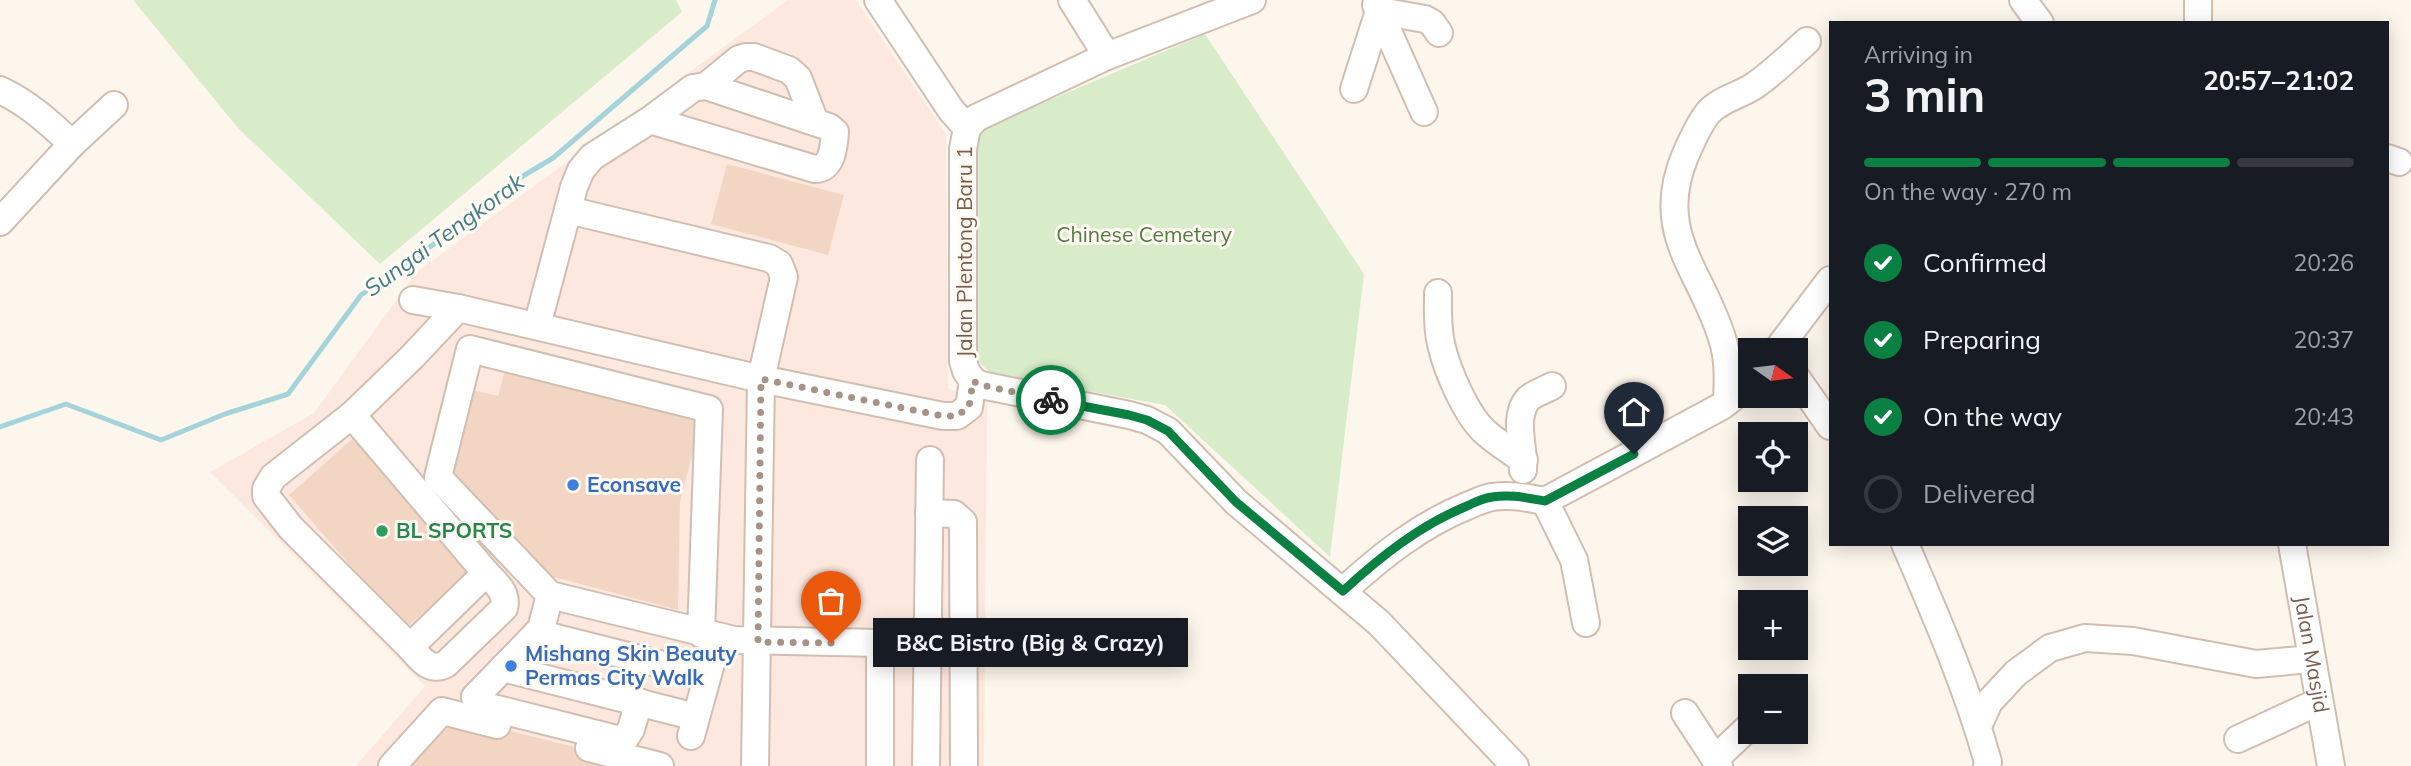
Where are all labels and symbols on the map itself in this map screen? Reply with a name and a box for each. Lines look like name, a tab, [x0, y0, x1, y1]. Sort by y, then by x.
street label: Jalan Plentong Baru 1	[951, 146, 977, 358]
water label: Sungai Tengkorak	[358, 166, 530, 302]
park label: Chinese Cemetery	[1056, 221, 1232, 247]
north arrow	[1738, 338, 1808, 408]
courier	[1016, 365, 1086, 435]
pin	[1604, 382, 1664, 454]
place label: Econsave	[587, 471, 681, 497]
marker: Econsave	[565, 477, 581, 493]
place label: BL SPORTS	[396, 517, 512, 543]
marker: BL SPORTS	[374, 523, 390, 539]
pin	[801, 571, 861, 643]
street label: Jalan Masjid	[2289, 593, 2335, 715]
callout: B&C Bistro (Big & Crazy)	[873, 618, 1188, 668]
place label: Mishang Skin Beauty Permas City Walk	[525, 640, 737, 690]
marker: Mishang Skin Beauty Permas City Walk	[503, 658, 519, 674]

